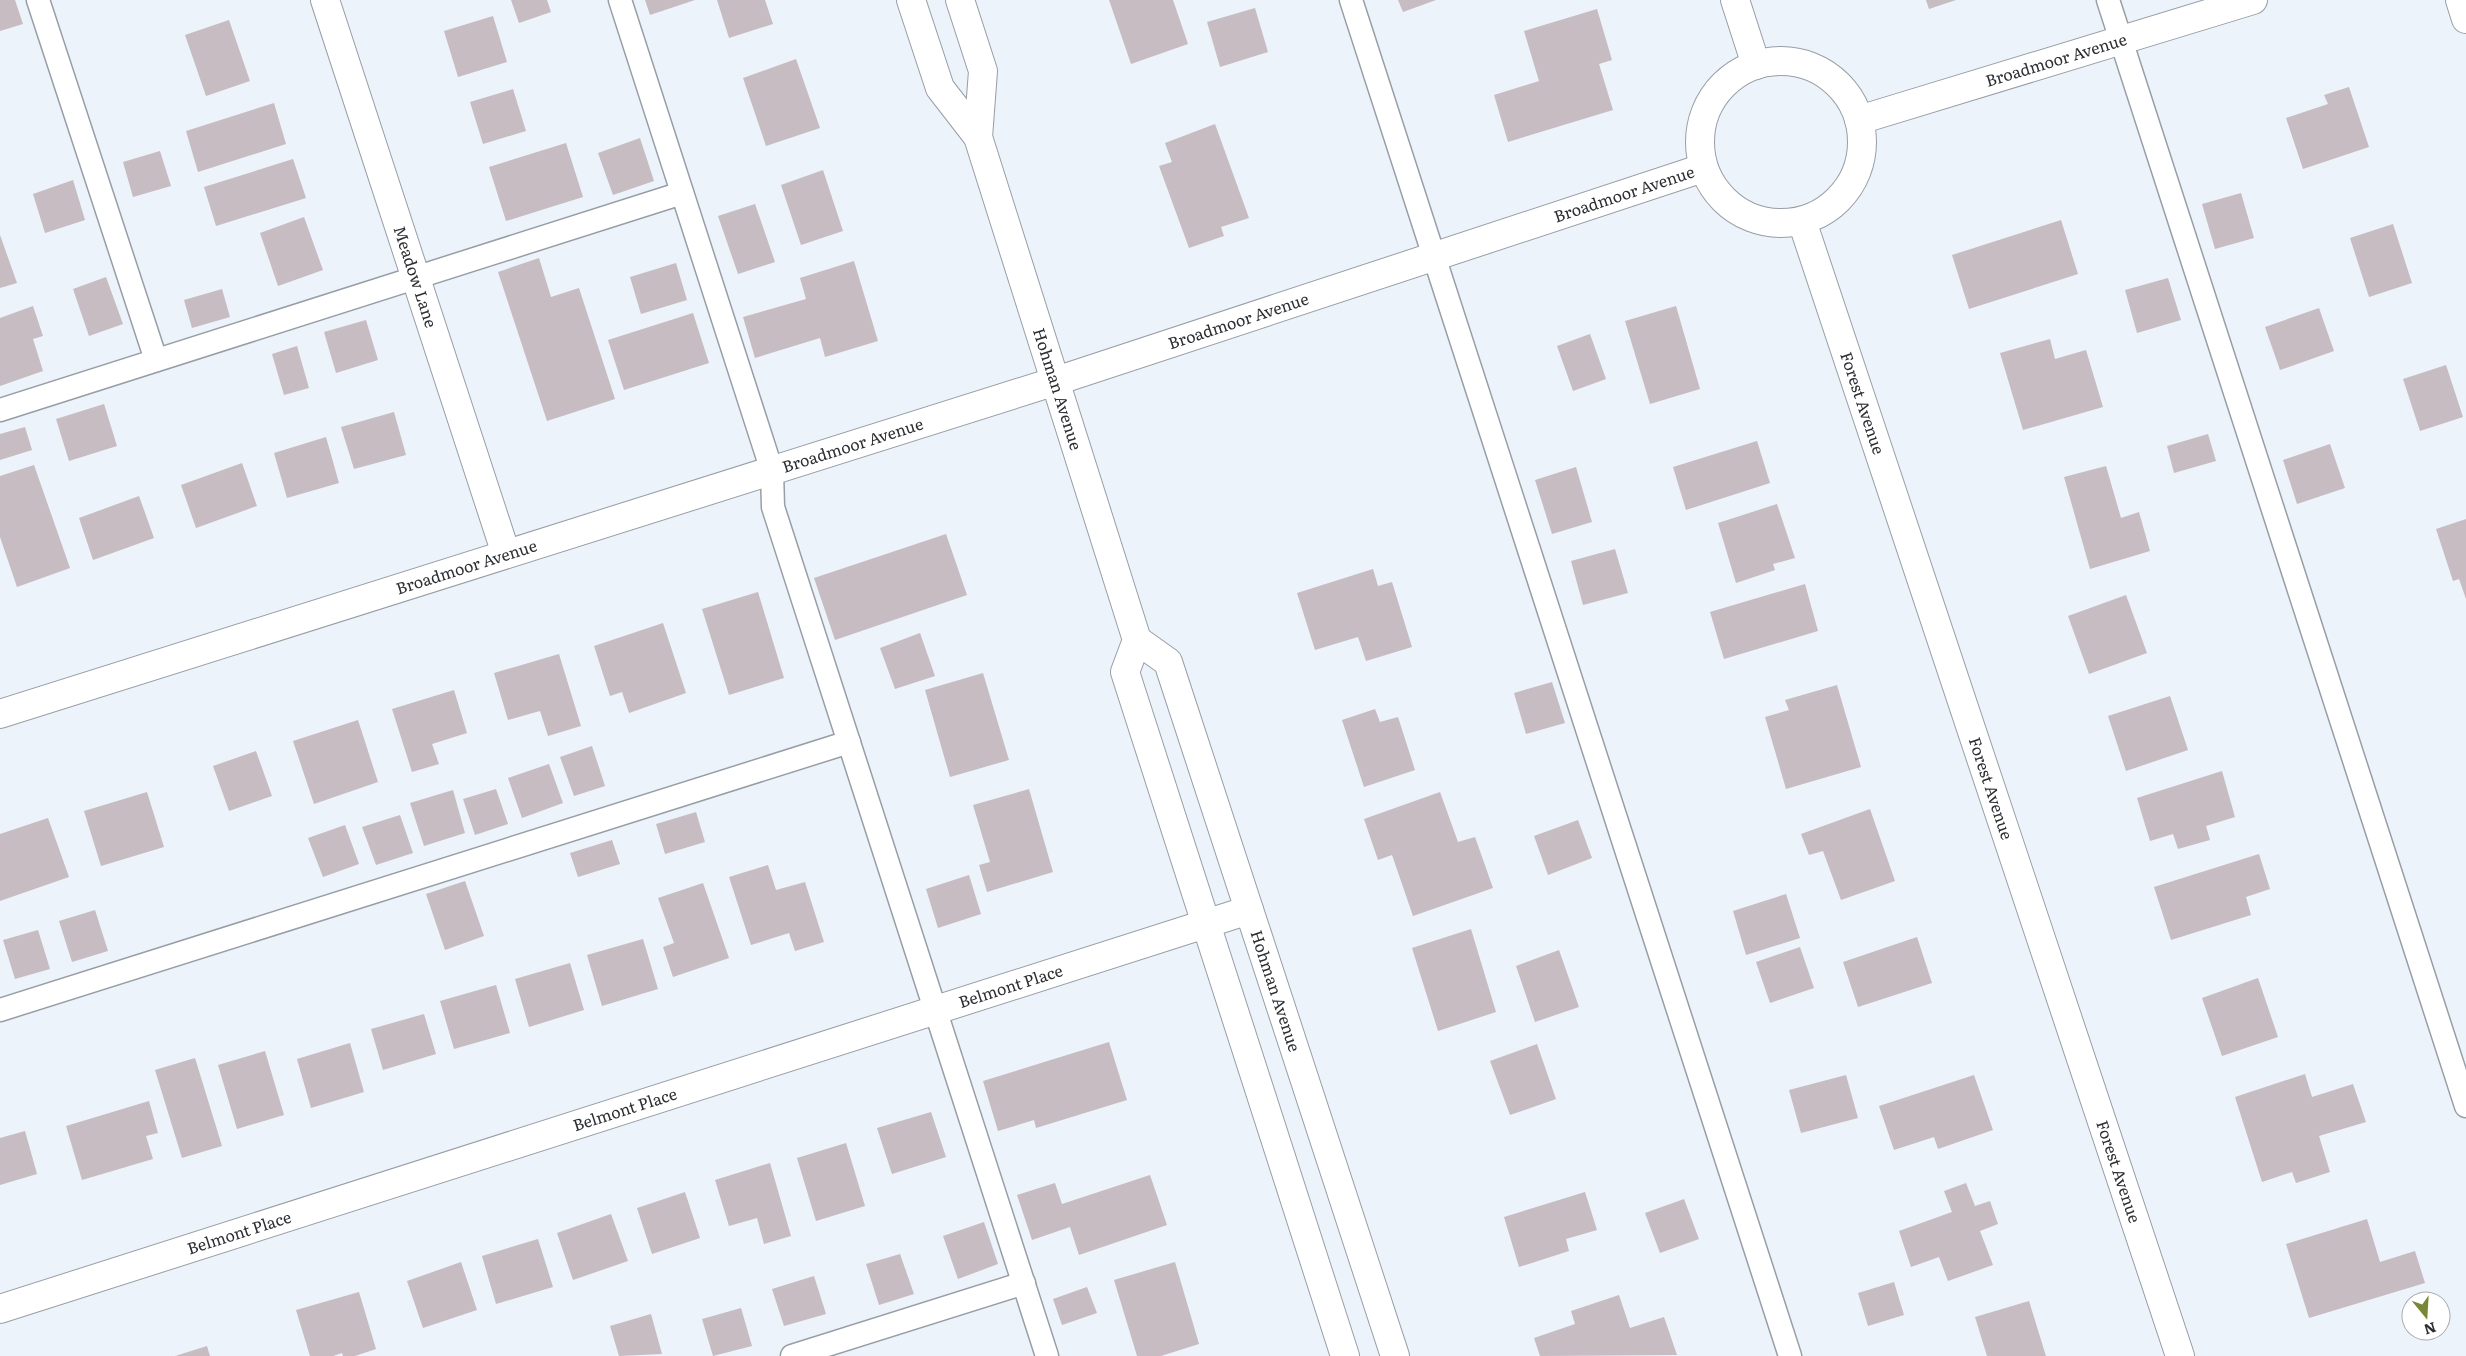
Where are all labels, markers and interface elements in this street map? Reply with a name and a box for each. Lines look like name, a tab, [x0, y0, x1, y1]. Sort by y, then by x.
street label: Broadmoor Avenue	[1982, 26, 2129, 92]
street label: Broadmoor Avenue	[1550, 159, 1697, 227]
street label: Meadow Lane	[388, 222, 444, 330]
street label: Broadmoor Avenue	[1165, 286, 1311, 354]
street label: Hohman Avenue	[1028, 325, 1089, 453]
street label: Forest Avenue	[1835, 348, 1892, 457]
street label: Broadmoor Avenue	[779, 411, 926, 478]
street label: Broadmoor Avenue	[393, 532, 540, 599]
street label: Forest Avenue	[1964, 734, 2020, 843]
street label: Hohman Avenue	[1245, 927, 1308, 1055]
street label: Belmont Place	[955, 957, 1066, 1013]
street label: Belmont Place	[569, 1081, 680, 1136]
street label: Forest Avenue	[2091, 1117, 2148, 1226]
street label: Belmont Place	[184, 1204, 294, 1260]
north arrow	[2401, 1291, 2451, 1341]
text: N	[2421, 1318, 2439, 1341]

